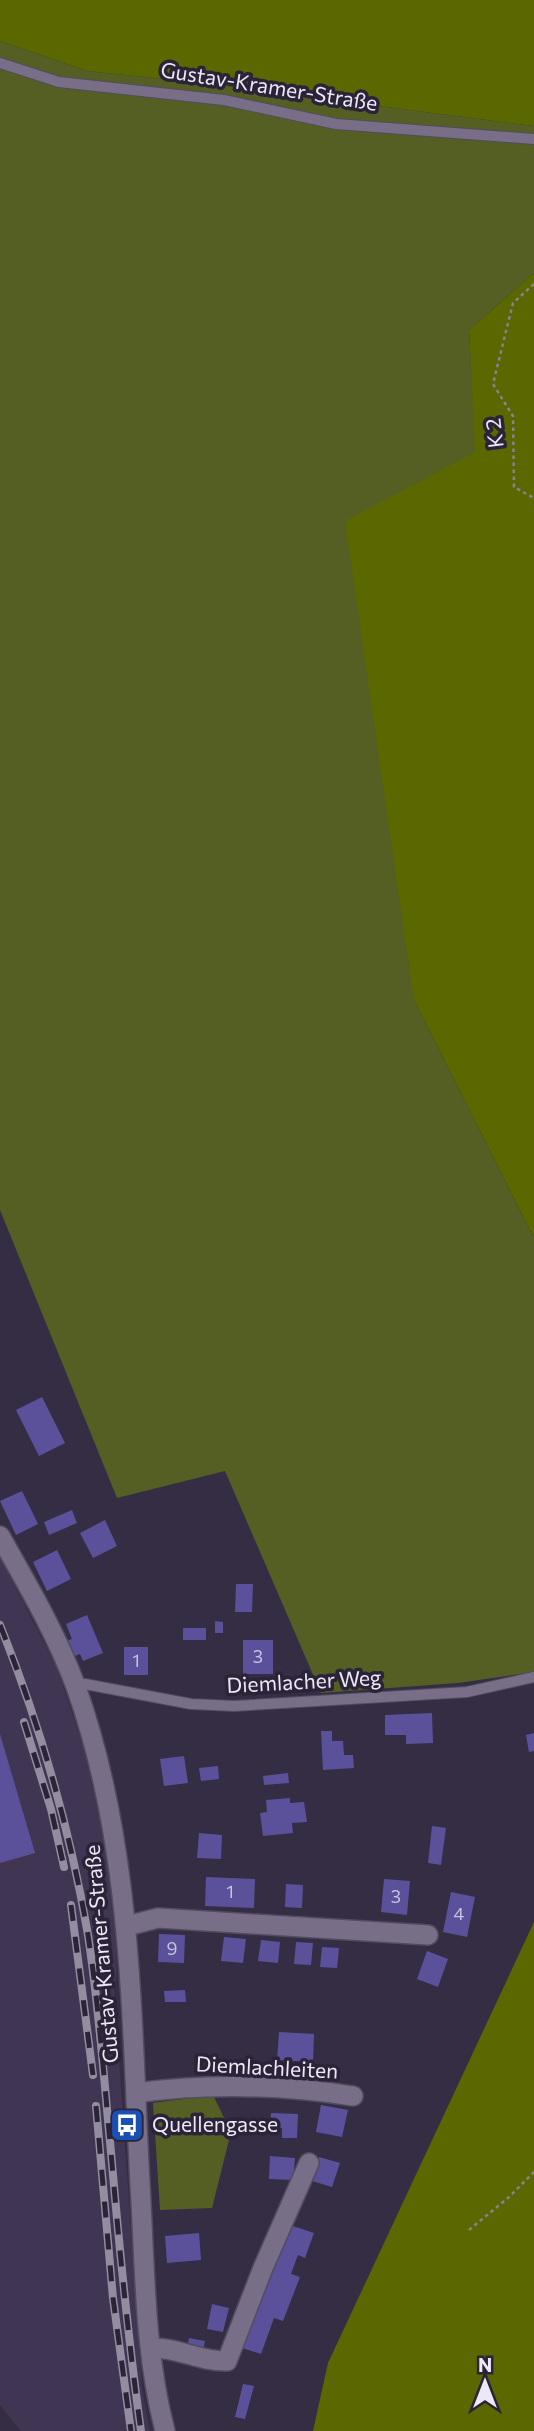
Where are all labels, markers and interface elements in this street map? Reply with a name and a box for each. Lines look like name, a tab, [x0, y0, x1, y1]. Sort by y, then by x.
street label: Gustav-Kramer-Straße	[159, 56, 379, 115]
street label: K 2	[479, 417, 508, 449]
house number: 3	[253, 1645, 263, 1667]
house number: 1	[132, 1649, 140, 1671]
street label: Diemlacher Weg	[226, 1664, 382, 1697]
street label: Gustav-Kramer-Straße	[79, 1844, 123, 2064]
house number: 1	[226, 1880, 234, 1902]
house number: 3	[391, 1885, 401, 1907]
house number: 4	[454, 1902, 465, 1924]
house number: 9	[167, 1937, 177, 1959]
street label: Diemlachleiten	[195, 2050, 339, 2083]
bus stop icon: Quellengasse	[108, 2106, 146, 2144]
place label: Quellengasse	[152, 2111, 278, 2136]
north arrow	[450, 2347, 520, 2417]
text: N	[478, 2353, 492, 2376]

